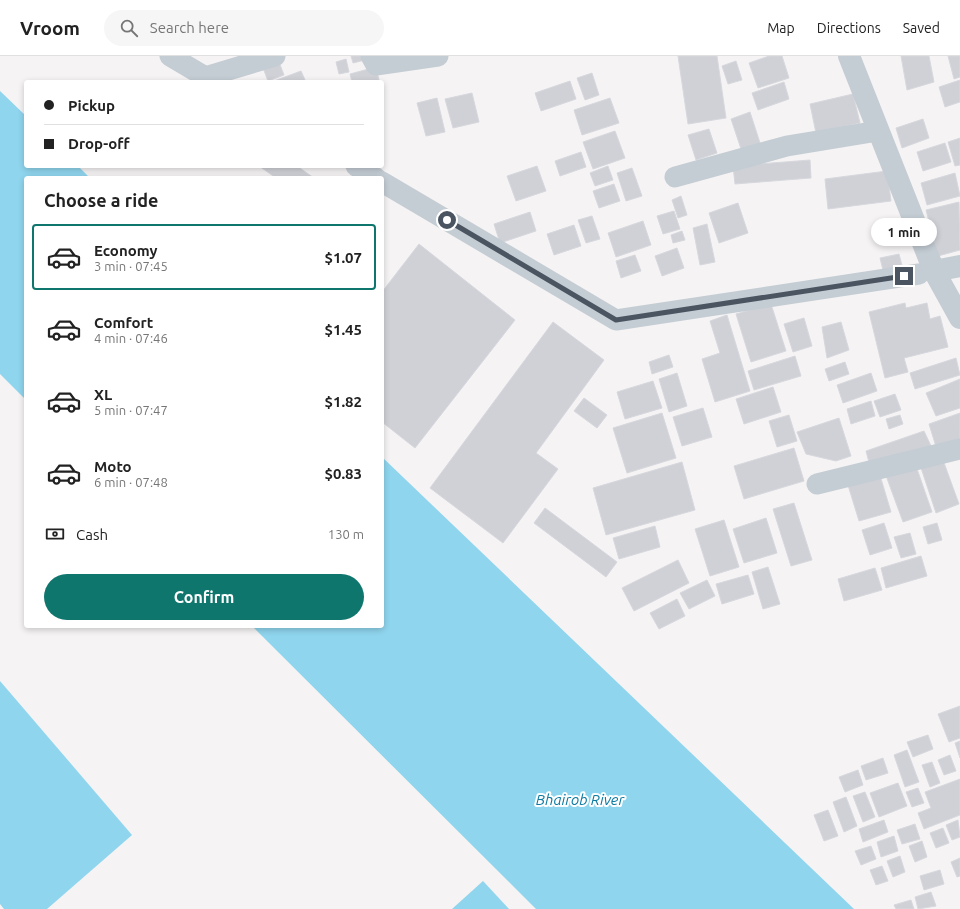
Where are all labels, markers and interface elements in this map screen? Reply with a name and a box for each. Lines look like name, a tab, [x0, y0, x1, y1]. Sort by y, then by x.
search box	[104, 10, 384, 46]
text: Vroom	[20, 17, 80, 39]
icon: search	[118, 17, 140, 39]
text: Search here	[150, 19, 229, 36]
text: Map	[767, 20, 795, 36]
text: Directions	[817, 20, 881, 36]
text: Saved	[903, 20, 940, 36]
text: Pickup	[68, 97, 115, 114]
text: Drop-off	[68, 135, 130, 152]
text: Choose a ride	[44, 190, 158, 210]
route start	[438, 211, 456, 229]
callout: 1 min	[871, 218, 937, 246]
text: 1 min	[888, 225, 920, 239]
icon: car	[46, 239, 82, 275]
text: Economy	[94, 242, 158, 259]
text: $1.07	[324, 249, 362, 266]
text: 3 min · 07:45	[94, 259, 168, 273]
route end	[895, 267, 913, 285]
icon: car	[46, 311, 82, 347]
text: Comfort	[94, 314, 153, 331]
text: $1.45	[324, 321, 362, 338]
text: 4 min · 07:46	[94, 331, 168, 345]
icon: car	[46, 383, 82, 419]
text: XL	[94, 386, 112, 403]
text: $1.82	[324, 393, 362, 410]
text: 5 min · 07:47	[94, 403, 168, 417]
icon: car	[46, 455, 82, 491]
text: Moto	[94, 458, 132, 475]
text: $0.83	[324, 465, 362, 482]
text: 6 min · 07:48	[94, 475, 168, 489]
icon: cash	[44, 523, 66, 545]
text: Cash	[76, 526, 108, 543]
text: 130 m	[328, 527, 364, 541]
button: Confirm	[44, 574, 364, 620]
water label: Bhairob River	[536, 791, 625, 808]

